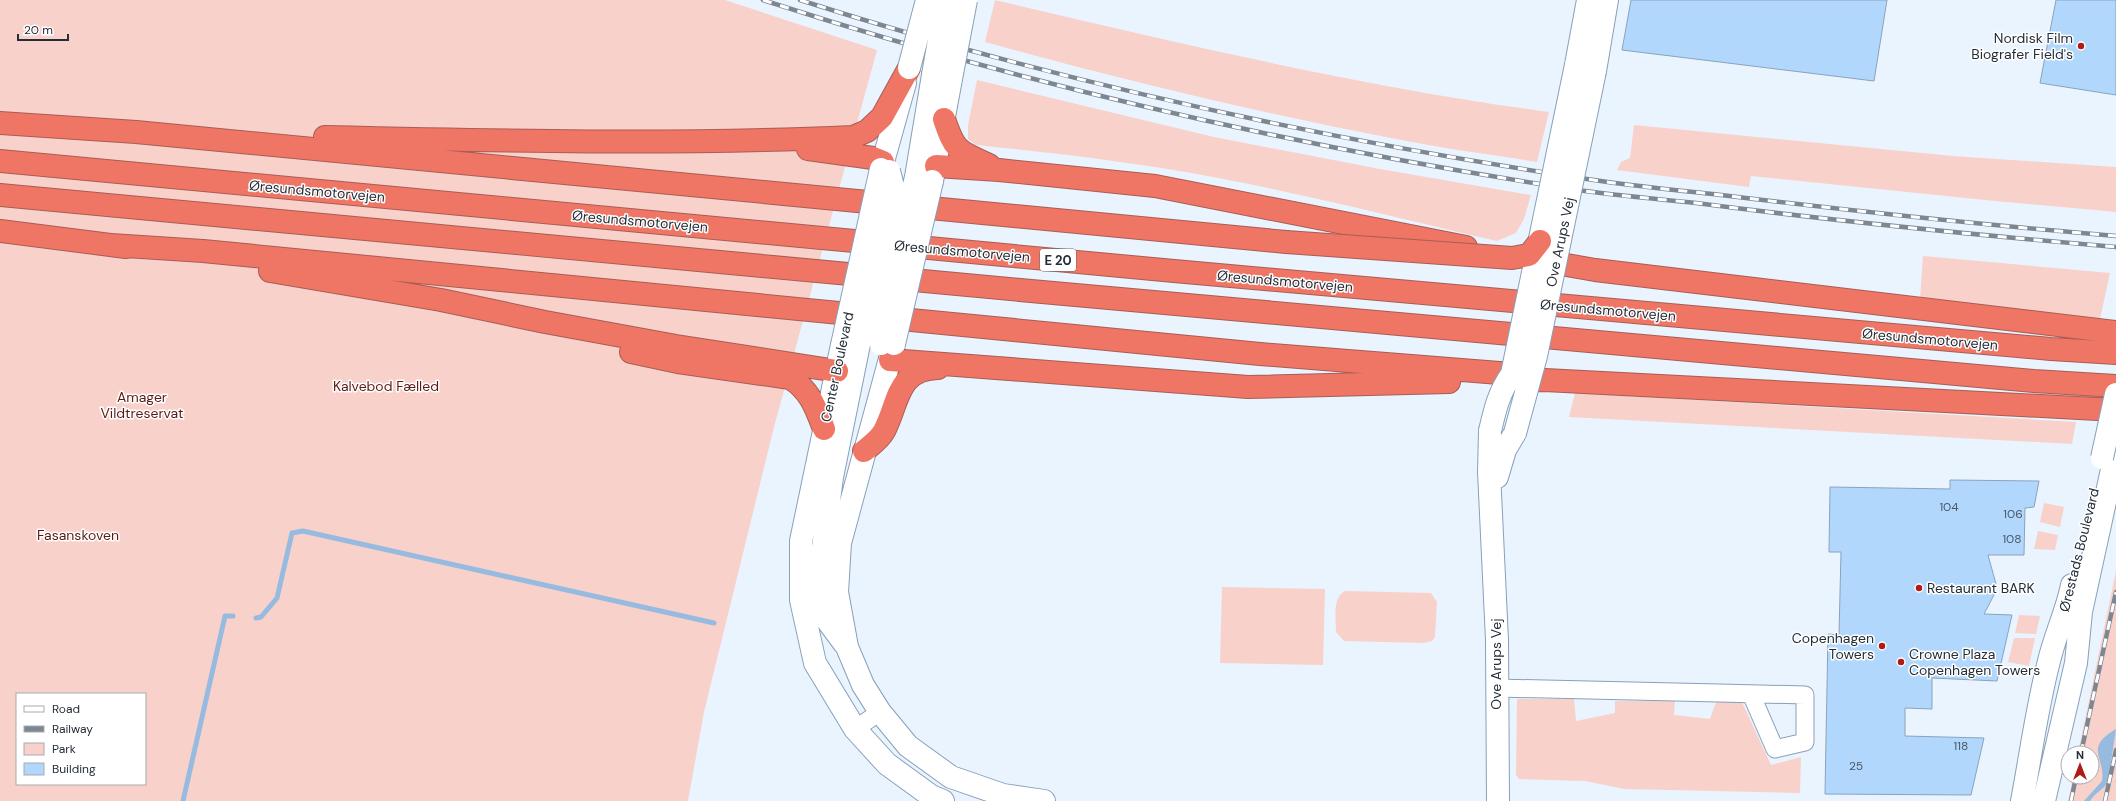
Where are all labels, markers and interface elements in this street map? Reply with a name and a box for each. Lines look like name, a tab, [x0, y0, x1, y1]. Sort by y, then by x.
scale bar	[18, 16, 68, 42]
text: 20 m	[24, 22, 53, 38]
place label: Nordisk Film Biografer Field's	[1971, 29, 2073, 63]
marker: Nordisk Film Biografer Field's	[2076, 41, 2086, 51]
street label: Øresundsmotorvejen	[248, 176, 386, 206]
street label: Ove Arups Vej	[1542, 195, 1578, 289]
street label: Øresundsmotorvejen	[571, 206, 709, 236]
street label: Øresundsmotorvejen	[893, 236, 1031, 266]
road number: E 20	[1040, 249, 1076, 271]
street label: Øresundsmotorvejen	[1216, 266, 1354, 296]
street label: Øresundsmotorvejen	[1539, 295, 1677, 325]
street label: Center Boulevard	[817, 310, 857, 424]
street label: Øresundsmotorvejen	[1861, 324, 1999, 354]
park label: Kalvebod Fælled	[333, 377, 439, 395]
park label: Amager Vildtreservat	[100, 388, 184, 422]
street label: Ørestads Boulevard	[2055, 486, 2103, 614]
house number: 104	[1939, 499, 1959, 515]
house number: 106	[2003, 506, 2023, 522]
park label: Fasanskoven	[37, 526, 119, 544]
house number: 108	[2002, 531, 2022, 547]
place label: Restaurant BARK	[1927, 579, 2035, 597]
marker: Restaurant BARK	[1914, 583, 1924, 593]
street label: Ove Arups Vej	[1487, 618, 1505, 710]
place label: Copenhagen Towers	[1792, 629, 1874, 663]
marker: Copenhagen Towers	[1877, 641, 1887, 651]
place label: Crowne Plaza Copenhagen Towers	[1909, 645, 2040, 679]
marker: Crowne Plaza Copenhagen Towers	[1896, 657, 1906, 667]
legend	[16, 693, 146, 785]
text: Road	[52, 701, 80, 717]
text: Railway	[52, 721, 93, 737]
house number: 118	[1954, 738, 1968, 754]
text: Park	[52, 741, 76, 757]
north arrow	[2060, 745, 2100, 785]
text: N	[2076, 748, 2084, 762]
house number: 25	[1849, 758, 1863, 774]
text: Building	[52, 761, 96, 777]

